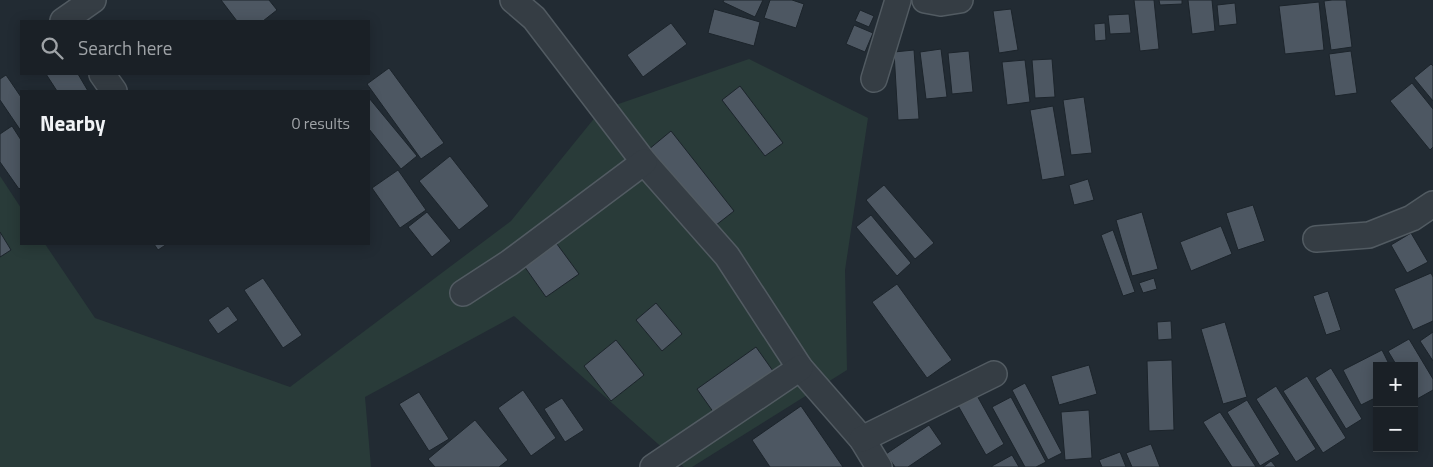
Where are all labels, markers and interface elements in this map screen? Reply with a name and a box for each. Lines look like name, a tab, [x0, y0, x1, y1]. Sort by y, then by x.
search box	[20, 20, 370, 75]
text: Search here	[78, 33, 172, 62]
icon: search	[38, 34, 66, 62]
text: Nearby	[40, 107, 105, 139]
text: 0 results	[291, 111, 350, 135]
map controls	[1373, 362, 1418, 452]
button: +	[1373, 362, 1418, 407]
button: −	[1373, 407, 1418, 452]

